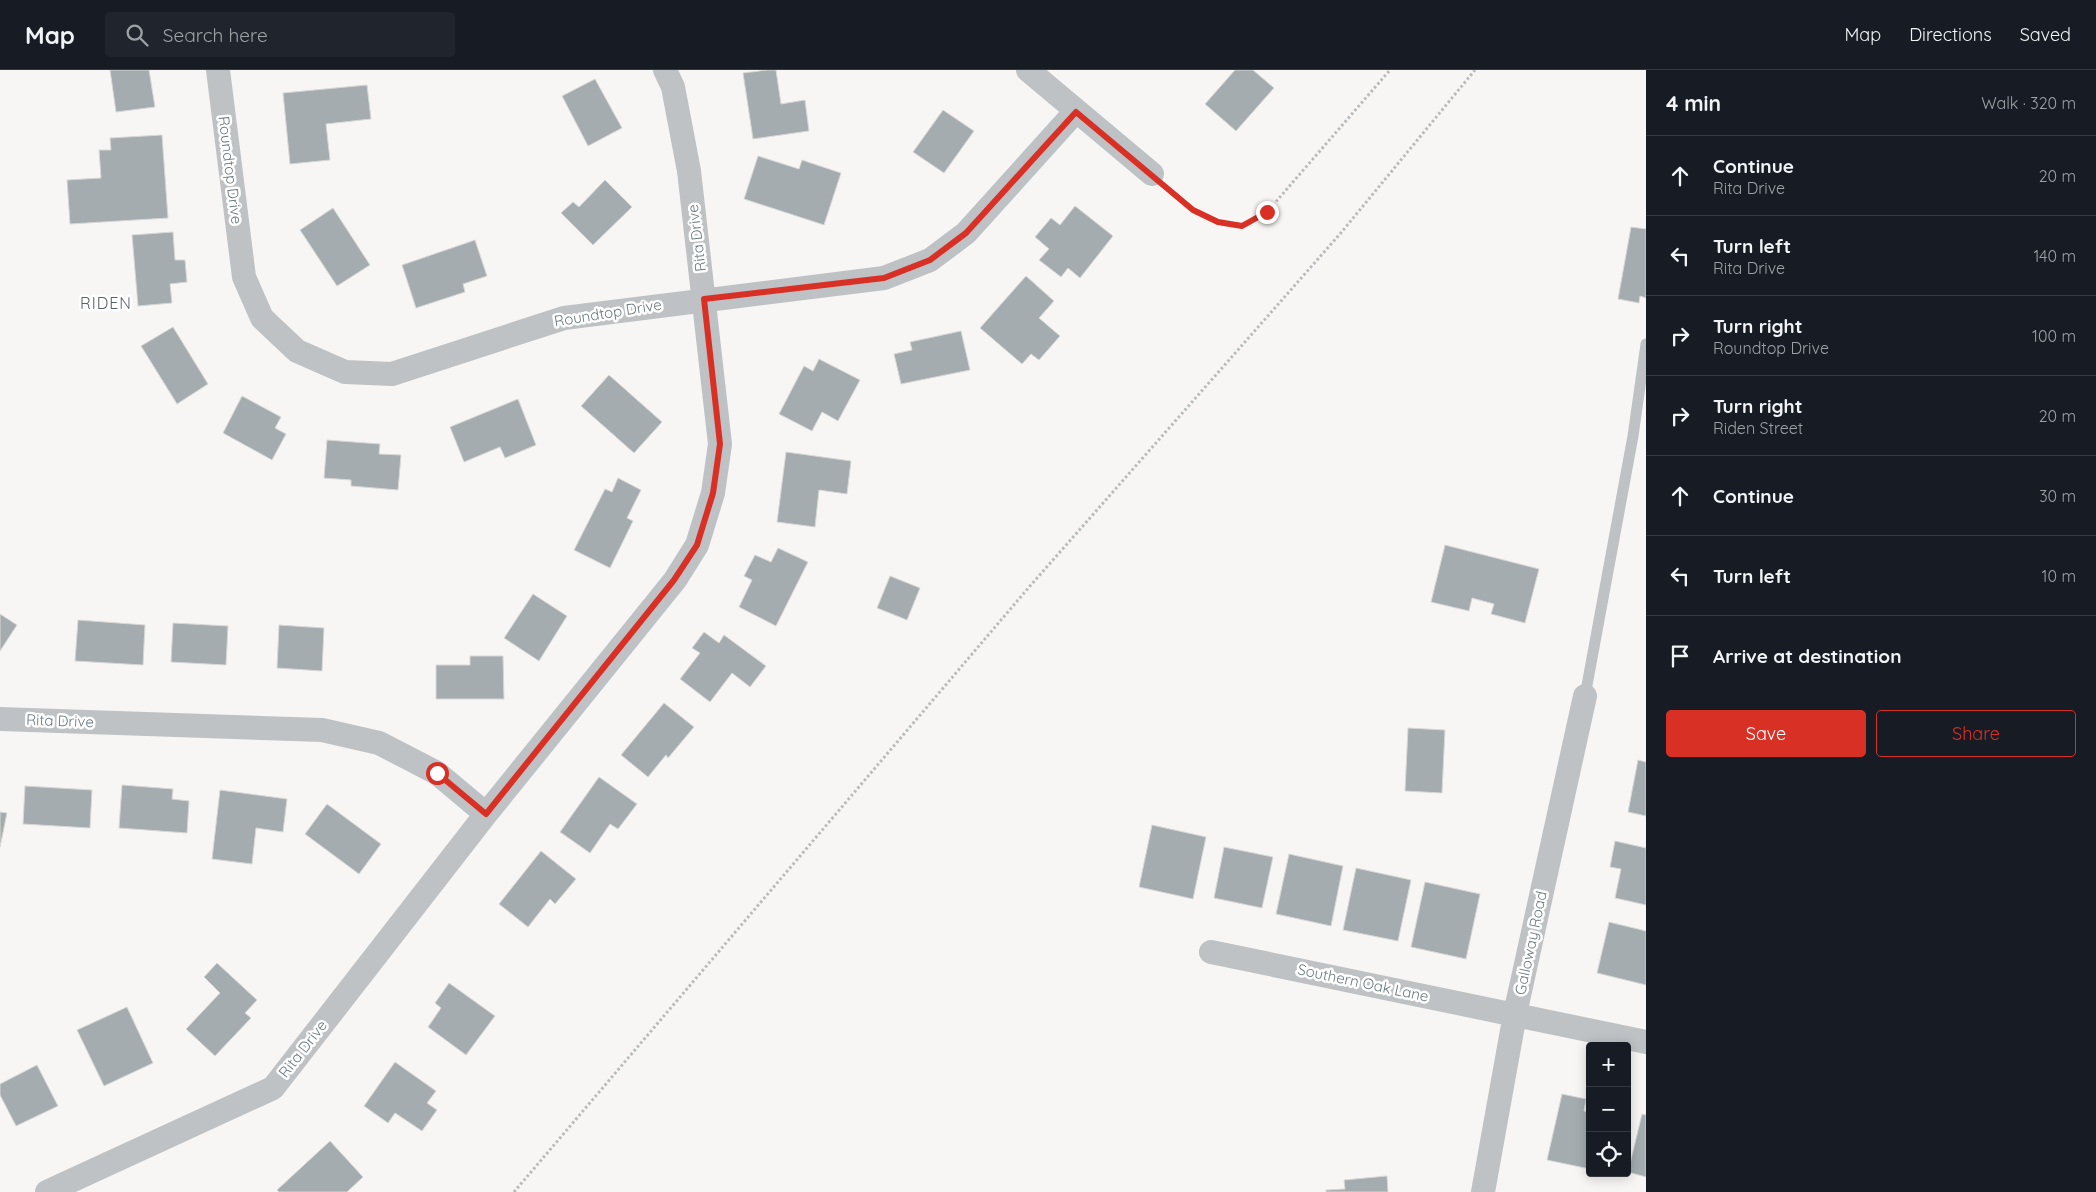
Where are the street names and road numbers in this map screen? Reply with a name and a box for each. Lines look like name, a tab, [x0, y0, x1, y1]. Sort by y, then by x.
street label: Roundtop Drive	[214, 115, 247, 225]
street label: Rita Drive	[683, 203, 710, 273]
street label: Roundtop Drive	[553, 295, 663, 330]
street label: Rita Drive	[26, 710, 94, 731]
street label: Galloway Road	[1510, 889, 1551, 997]
street label: Southern Oak Lane	[1296, 959, 1430, 1006]
street label: Rita Drive	[274, 1016, 331, 1081]

